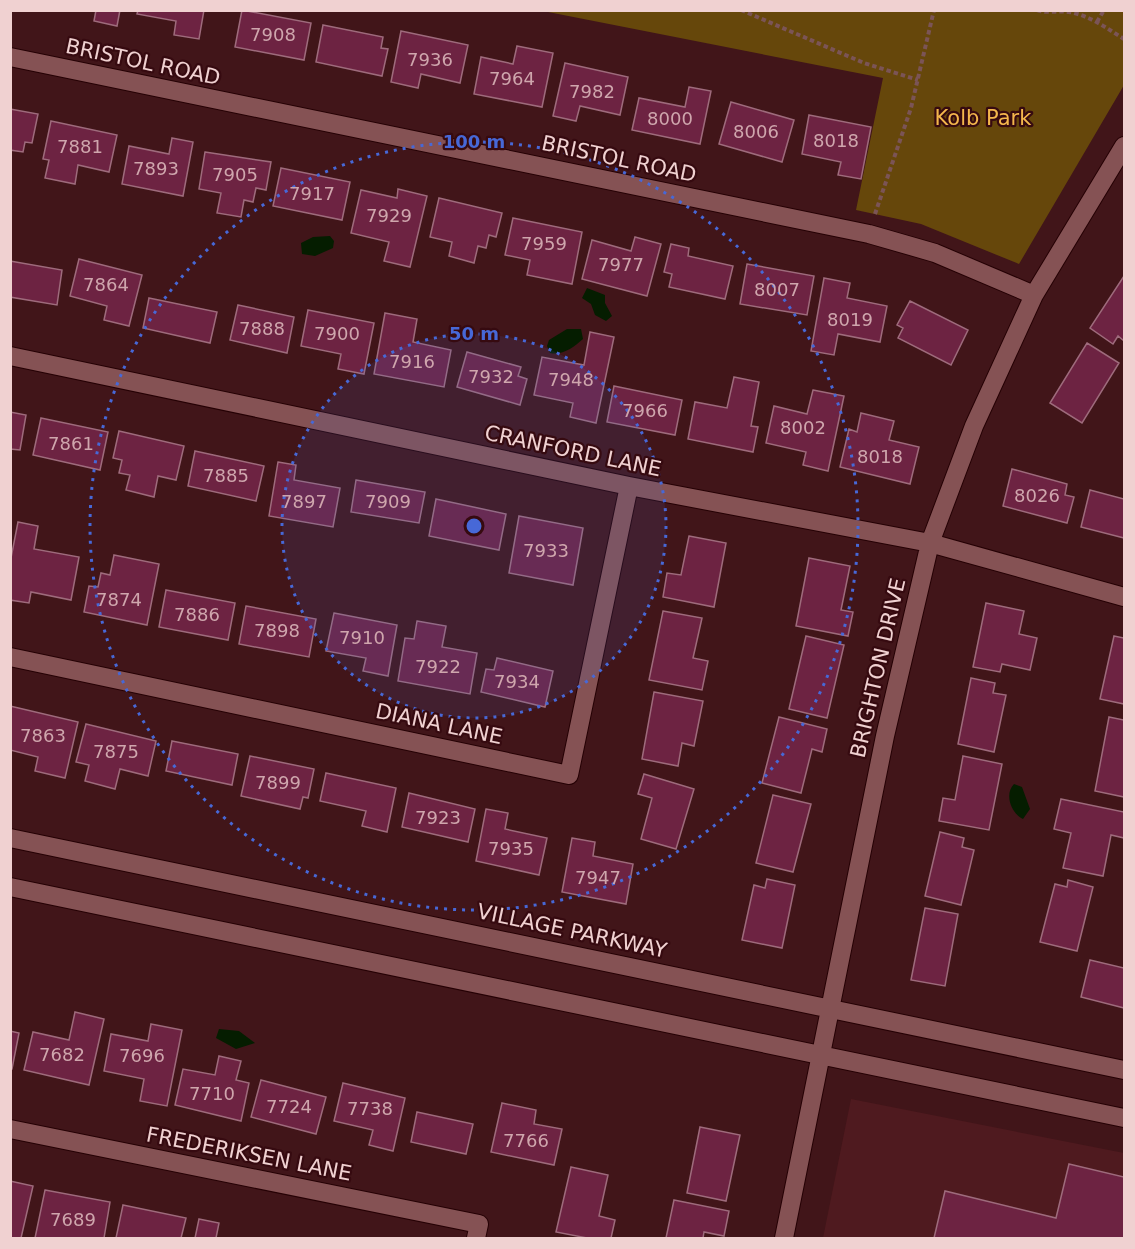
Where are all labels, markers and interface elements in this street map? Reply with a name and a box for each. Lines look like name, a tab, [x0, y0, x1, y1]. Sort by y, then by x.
house number: 7908	[250, 24, 296, 45]
street label: BRISTOL ROAD	[63, 34, 223, 90]
house number: 7936	[407, 49, 453, 70]
house number: 7964	[489, 68, 535, 89]
house number: 7982	[569, 81, 615, 102]
park label: Kolb Park	[935, 106, 1032, 130]
house number: 8000	[647, 108, 693, 129]
house number: 8006	[733, 121, 779, 142]
house number: 8018	[813, 130, 859, 151]
text: 100 m	[443, 131, 505, 152]
street label: BRISTOL ROAD	[539, 131, 699, 187]
house number: 7881	[57, 136, 103, 157]
house number: 7893	[133, 158, 179, 179]
house number: 7905	[212, 164, 258, 185]
house number: 7917	[289, 183, 335, 204]
house number: 7929	[366, 205, 412, 226]
house number: 7959	[521, 233, 567, 254]
house number: 7977	[598, 254, 644, 275]
house number: 7864	[83, 274, 129, 295]
house number: 8007	[754, 279, 800, 300]
house number: 8019	[827, 309, 873, 330]
house number: 7888	[239, 318, 285, 339]
house number: 7900	[314, 323, 360, 344]
text: 50 m	[449, 323, 499, 344]
house number: 7916	[389, 351, 435, 372]
house number: 7932	[468, 366, 514, 387]
house number: 7948	[548, 369, 594, 390]
house number: 7966	[622, 400, 668, 421]
house number: 8002	[780, 417, 826, 438]
street label: CRANFORD LANE	[482, 421, 664, 481]
house number: 7861	[48, 433, 94, 454]
house number: 8018	[857, 446, 903, 467]
house number: 7885	[203, 465, 249, 486]
house number: 8026	[1014, 485, 1060, 506]
house number: 7897	[281, 491, 327, 512]
house number: 7909	[365, 491, 411, 512]
centre of rings	[464, 516, 484, 536]
house number: 7933	[523, 540, 569, 561]
street label: BRIGHTON DRIVE	[846, 576, 910, 760]
house number: 7874	[96, 589, 142, 610]
house number: 7886	[174, 604, 220, 625]
house number: 7898	[254, 620, 300, 641]
house number: 7910	[339, 627, 385, 648]
house number: 7922	[415, 656, 461, 677]
house number: 7934	[494, 671, 540, 692]
street label: DIANA LANE	[373, 699, 505, 749]
house number: 7863	[20, 725, 66, 746]
house number: 7875	[93, 741, 139, 762]
house number: 7899	[255, 772, 301, 793]
house number: 7923	[415, 807, 461, 828]
house number: 7935	[488, 838, 534, 859]
house number: 7947	[575, 867, 621, 888]
street label: VILLAGE PARKWAY	[475, 899, 669, 963]
house number: 7682	[39, 1044, 85, 1065]
house number: 7696	[119, 1045, 165, 1066]
house number: 7710	[189, 1083, 235, 1104]
house number: 7724	[266, 1096, 312, 1117]
house number: 7738	[347, 1098, 393, 1119]
street label: FREDERIKSEN LANE	[144, 1122, 354, 1186]
house number: 7766	[503, 1130, 549, 1151]
house number: 7689	[50, 1209, 96, 1230]

